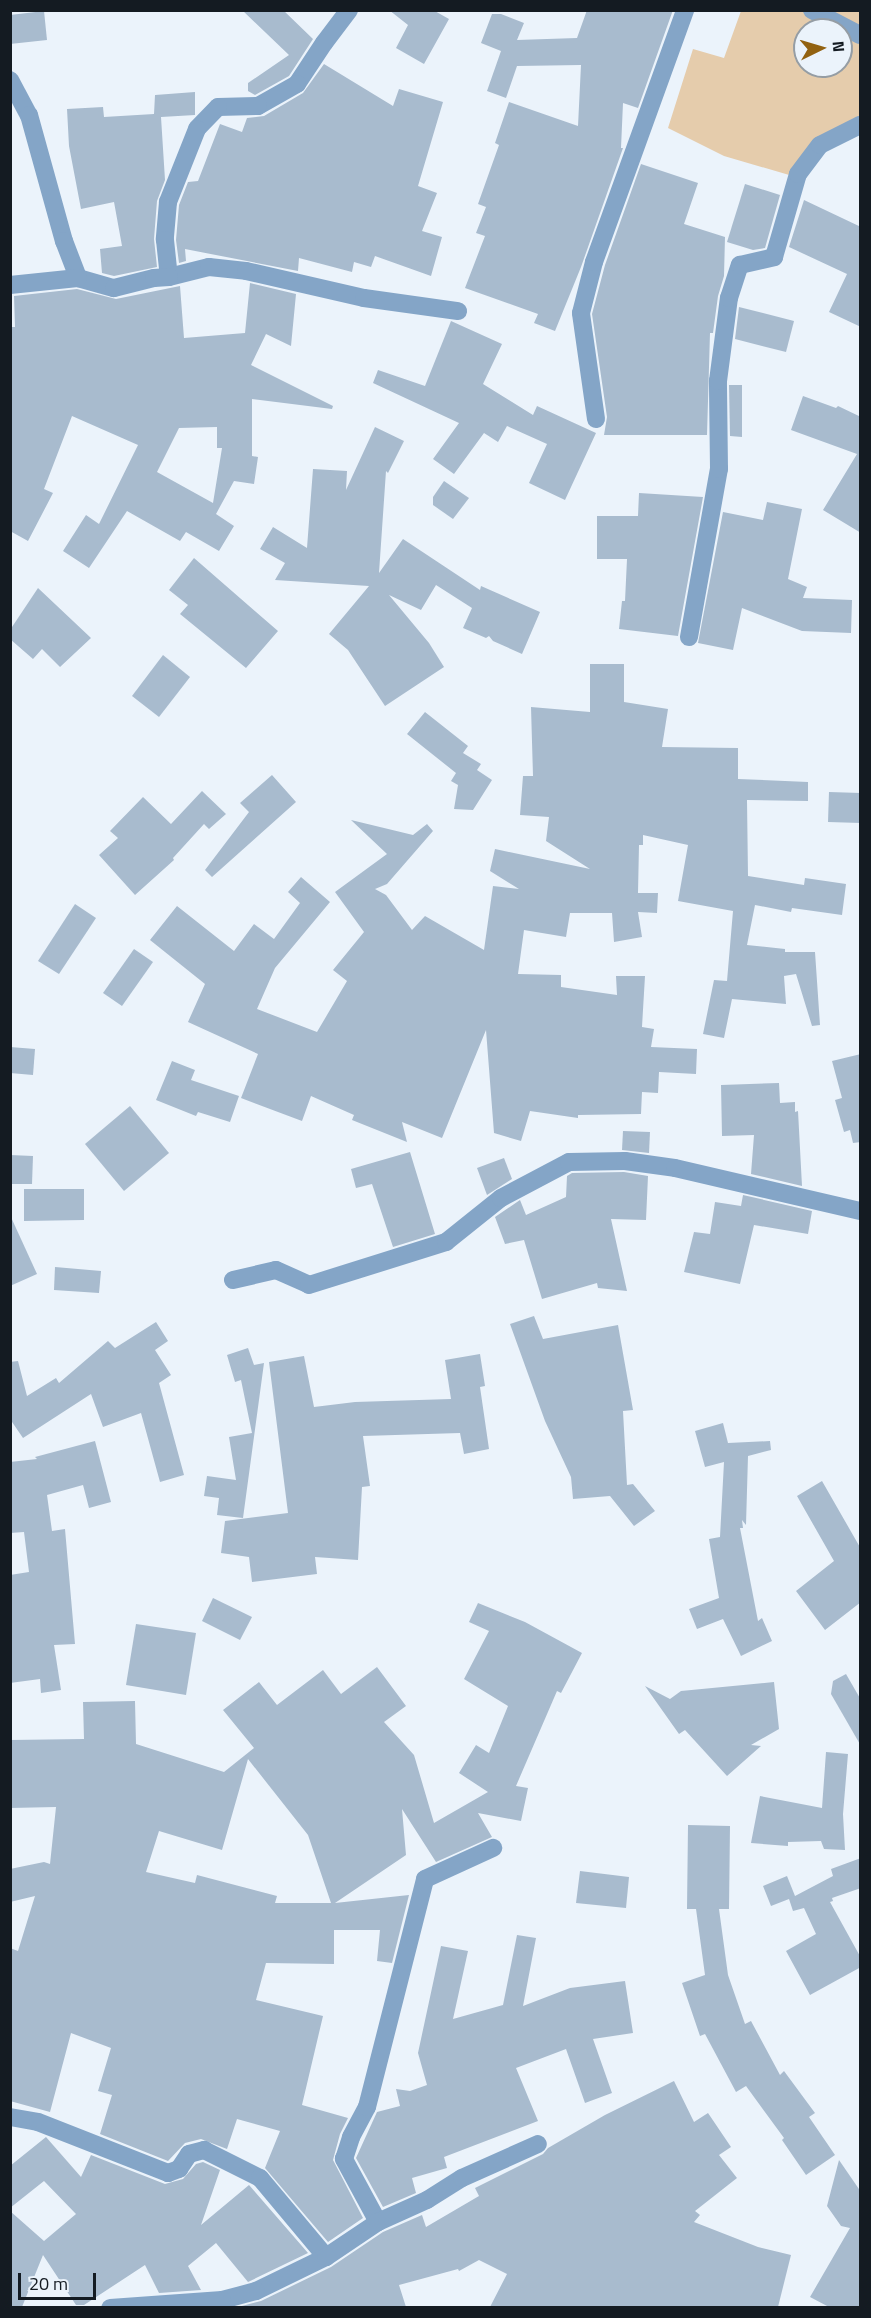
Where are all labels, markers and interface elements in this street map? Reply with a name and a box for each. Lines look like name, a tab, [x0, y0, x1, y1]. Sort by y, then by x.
north arrow	[793, 18, 853, 78]
text: N	[827, 40, 851, 53]
scale bar	[21, 2261, 99, 2299]
text: 20 m	[29, 2270, 68, 2297]

